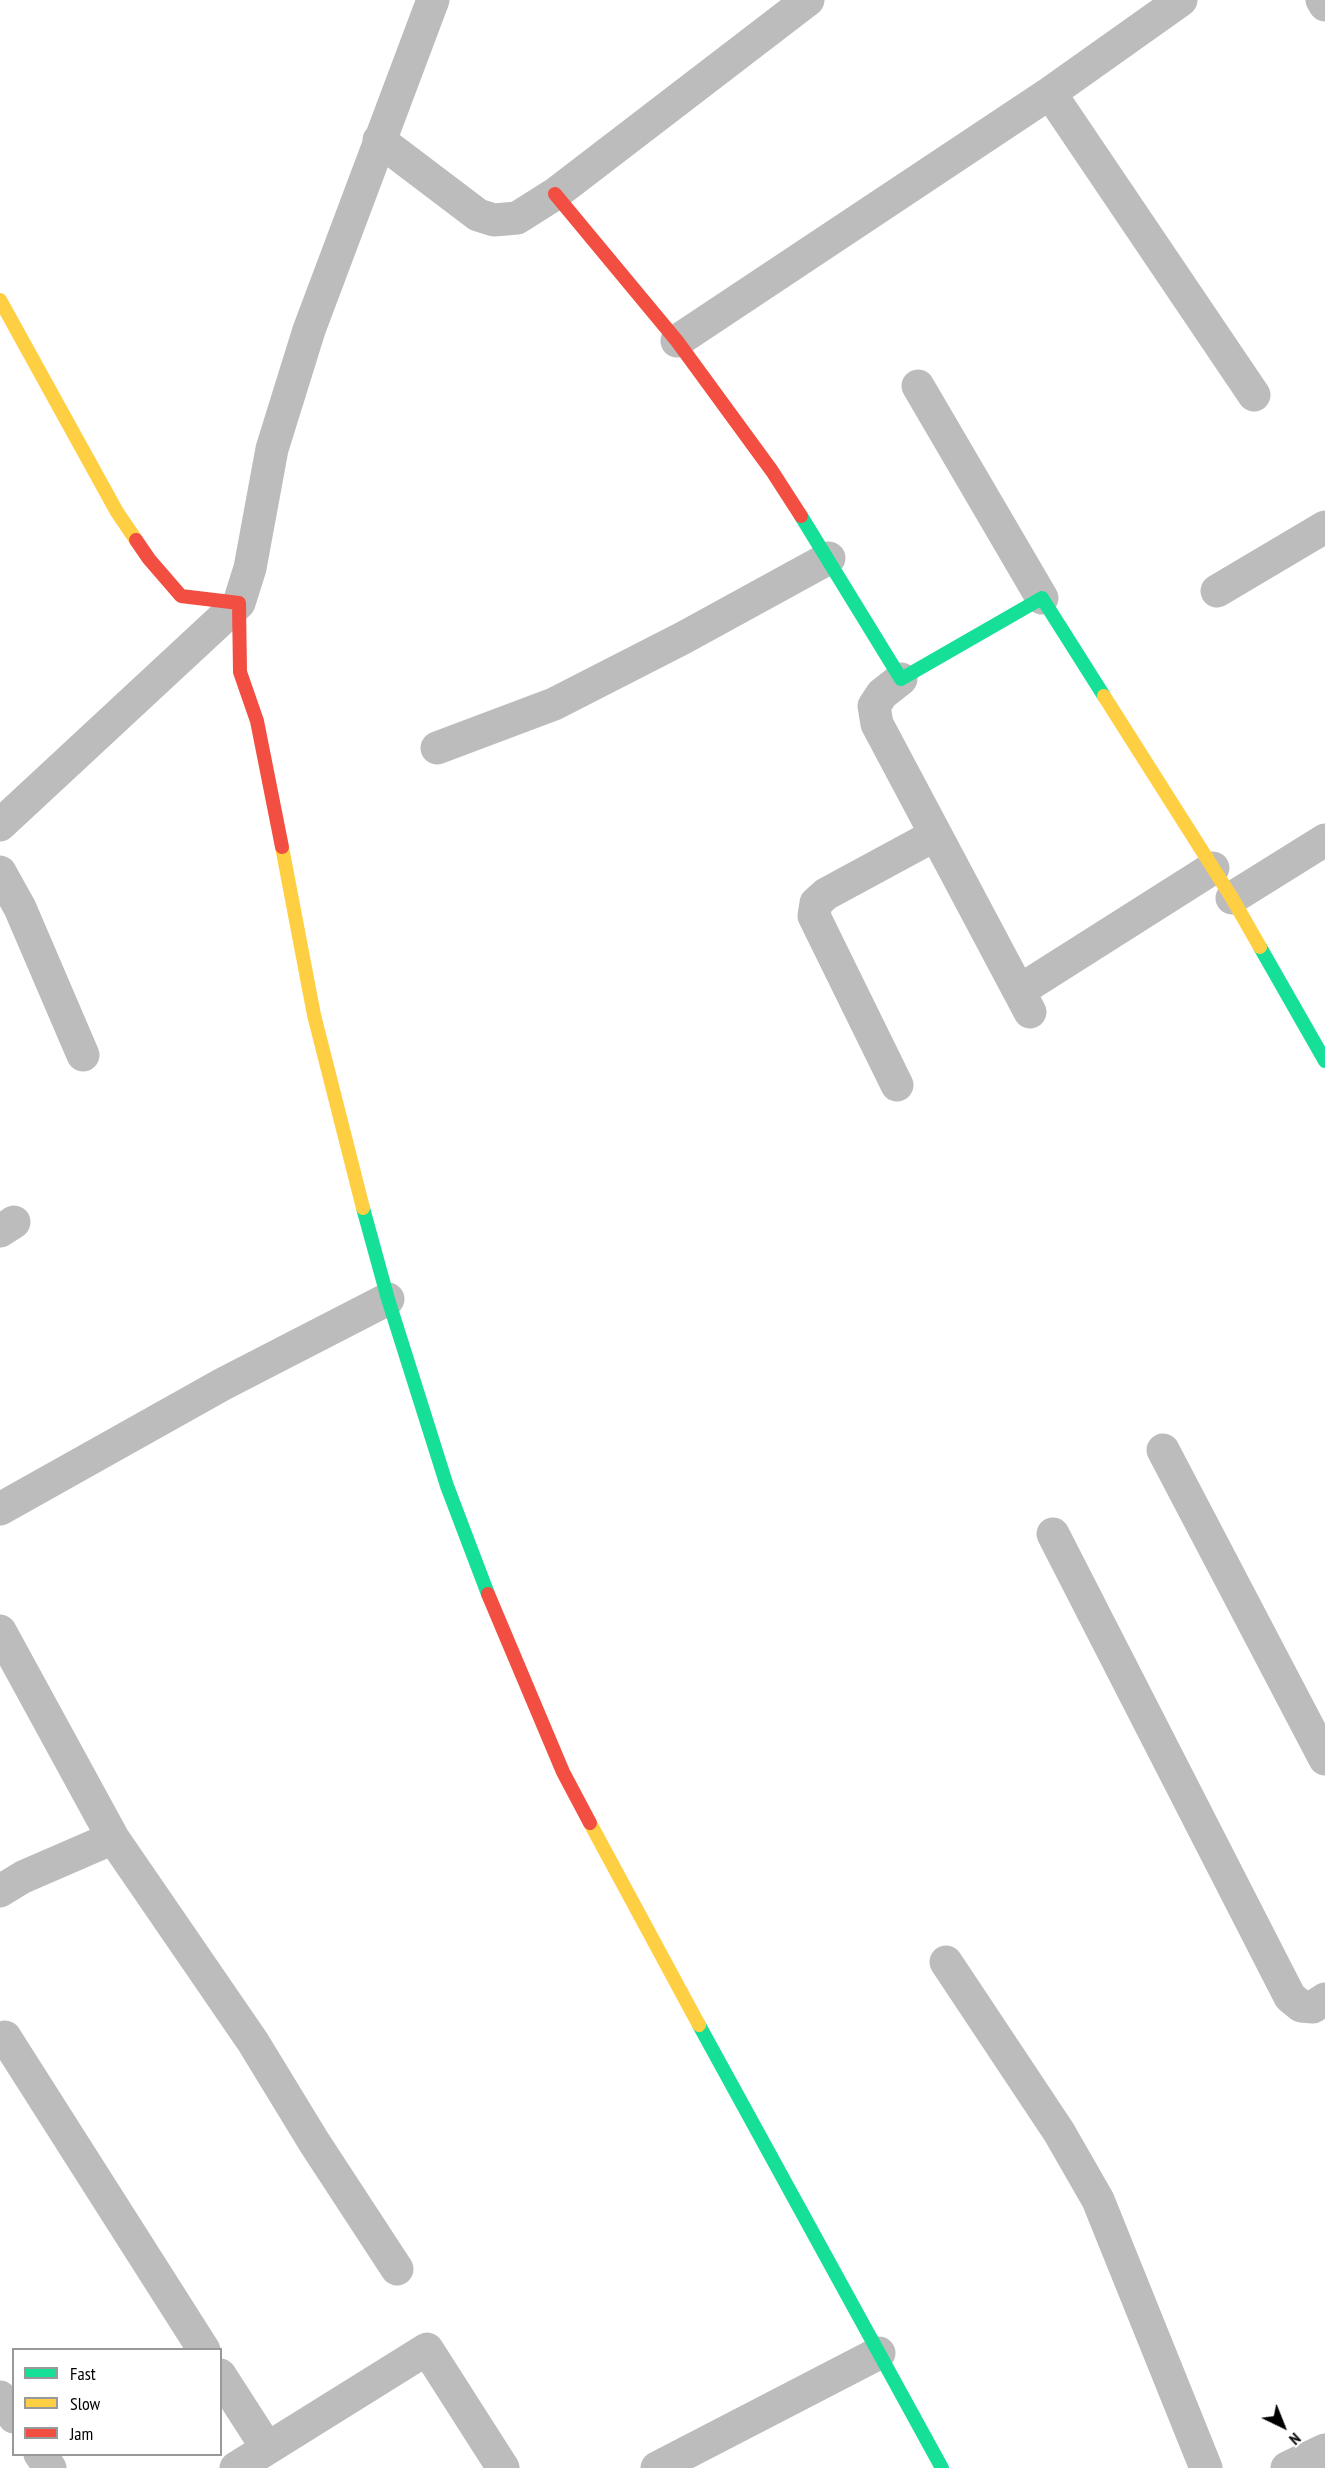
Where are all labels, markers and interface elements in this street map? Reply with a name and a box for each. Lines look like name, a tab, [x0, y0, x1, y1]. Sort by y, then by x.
legend	[12, 2348, 222, 2456]
text: Fast	[70, 2362, 96, 2385]
text: Slow	[70, 2392, 100, 2415]
north arrow	[1253, 2396, 1313, 2456]
text: Jam	[70, 2422, 93, 2445]
text: N	[1285, 2429, 1305, 2449]

